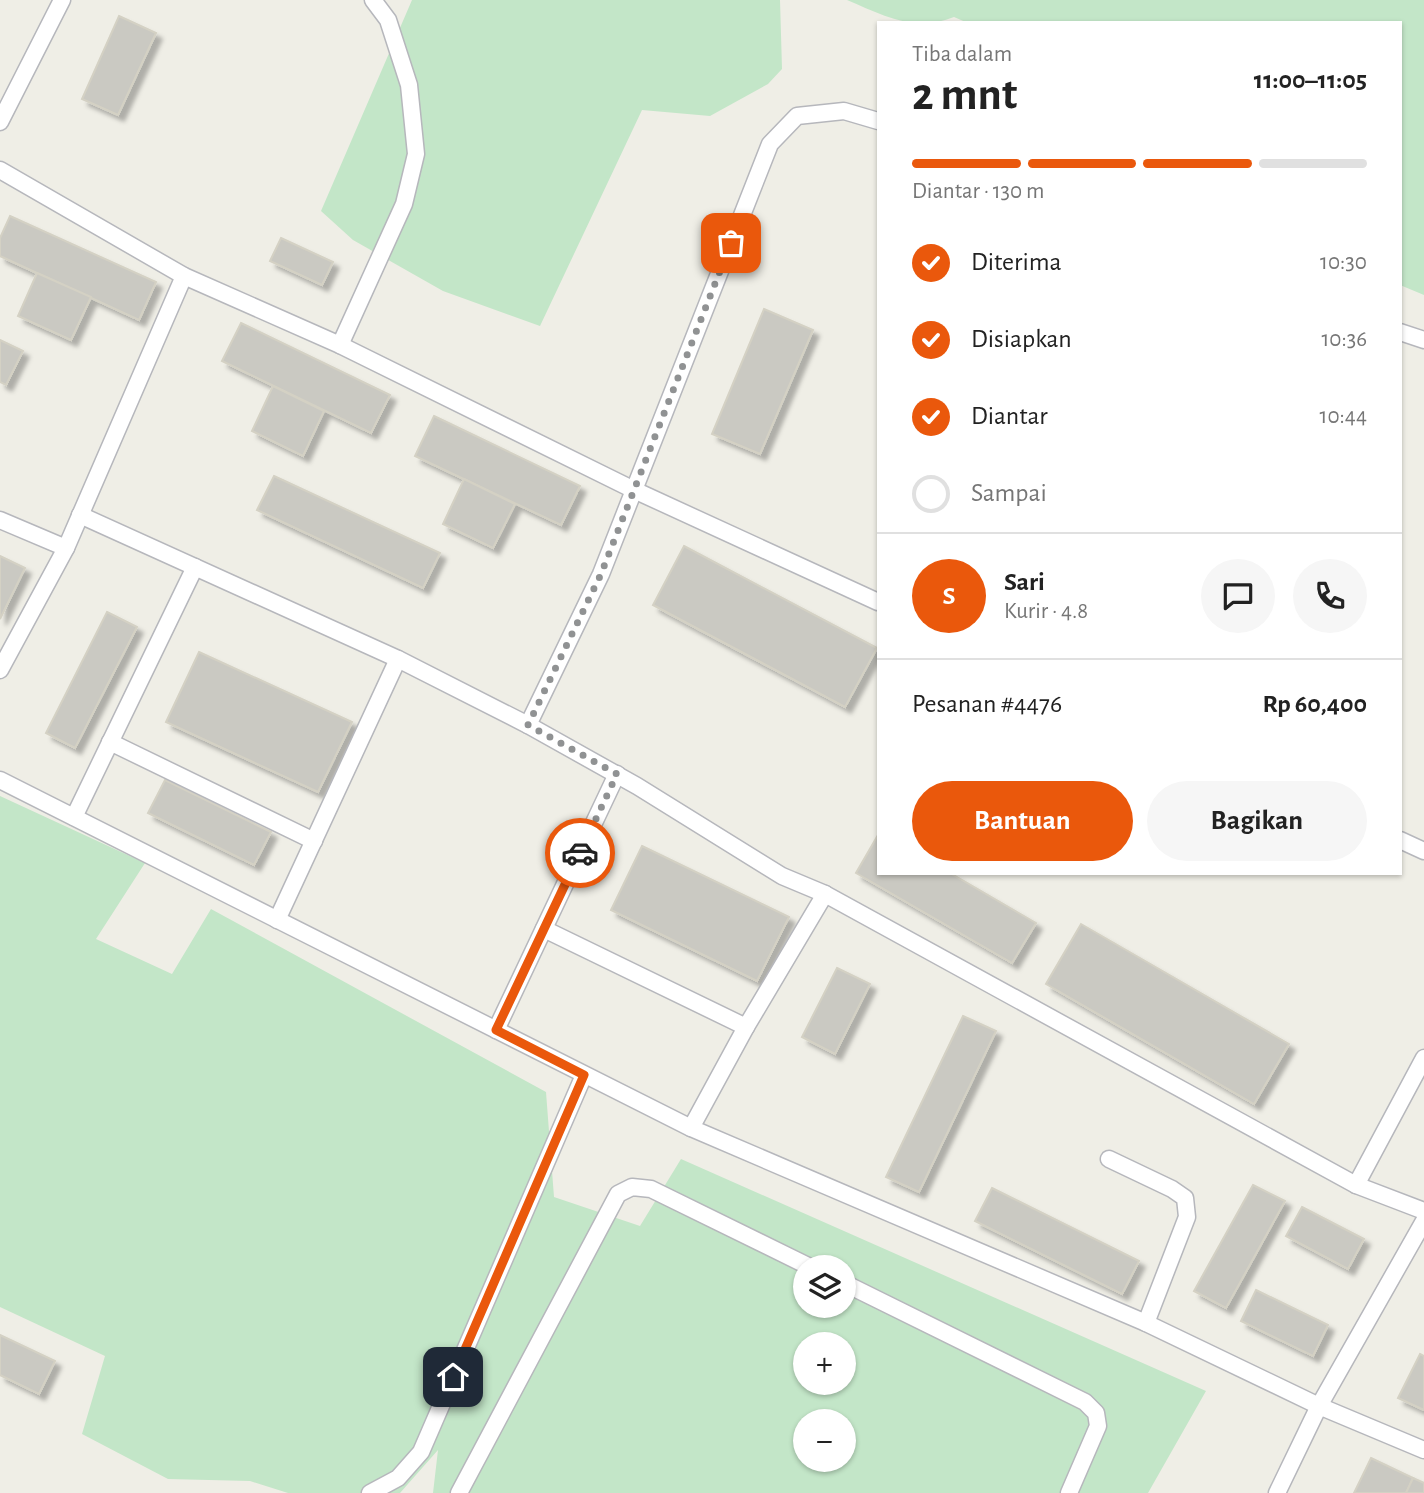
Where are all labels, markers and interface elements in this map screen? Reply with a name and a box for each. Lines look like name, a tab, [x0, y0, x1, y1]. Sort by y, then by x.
text: Tiba dalam	[912, 43, 1012, 66]
text: 11:00–11:05	[1254, 67, 1367, 93]
text: 2 mnt	[912, 72, 1017, 118]
text: Diantar · 130 m	[912, 180, 1044, 203]
pin	[701, 213, 761, 273]
icon: bag	[712, 224, 750, 262]
icon: check	[912, 244, 950, 282]
text: Diterima	[971, 249, 1062, 275]
text: 10:30	[1320, 251, 1367, 274]
icon: check	[912, 321, 950, 359]
text: Disiapkan	[971, 326, 1072, 352]
text: 10:36	[1321, 328, 1367, 351]
icon: check	[912, 398, 950, 436]
text: Diantar	[971, 403, 1048, 429]
text: 10:44	[1320, 405, 1367, 428]
text: Sampai	[971, 480, 1047, 506]
button: chat	[1201, 559, 1275, 633]
button: phone	[1293, 559, 1367, 633]
text: Sari	[1004, 569, 1045, 595]
text: S	[943, 583, 955, 609]
text: Kurir · 4.8	[1004, 600, 1088, 623]
text: Pesanan #4476	[912, 691, 1062, 717]
text: Rp 60,400	[1263, 691, 1367, 717]
button: Bantuan	[912, 781, 1133, 861]
button: Bagikan	[1147, 781, 1367, 861]
courier	[545, 818, 615, 888]
icon: car	[561, 834, 599, 872]
map controls	[793, 1255, 856, 1472]
button: layers	[793, 1255, 856, 1318]
button: +	[793, 1332, 856, 1395]
pin	[423, 1347, 483, 1407]
icon: home	[434, 1358, 472, 1396]
button: −	[793, 1409, 856, 1472]

